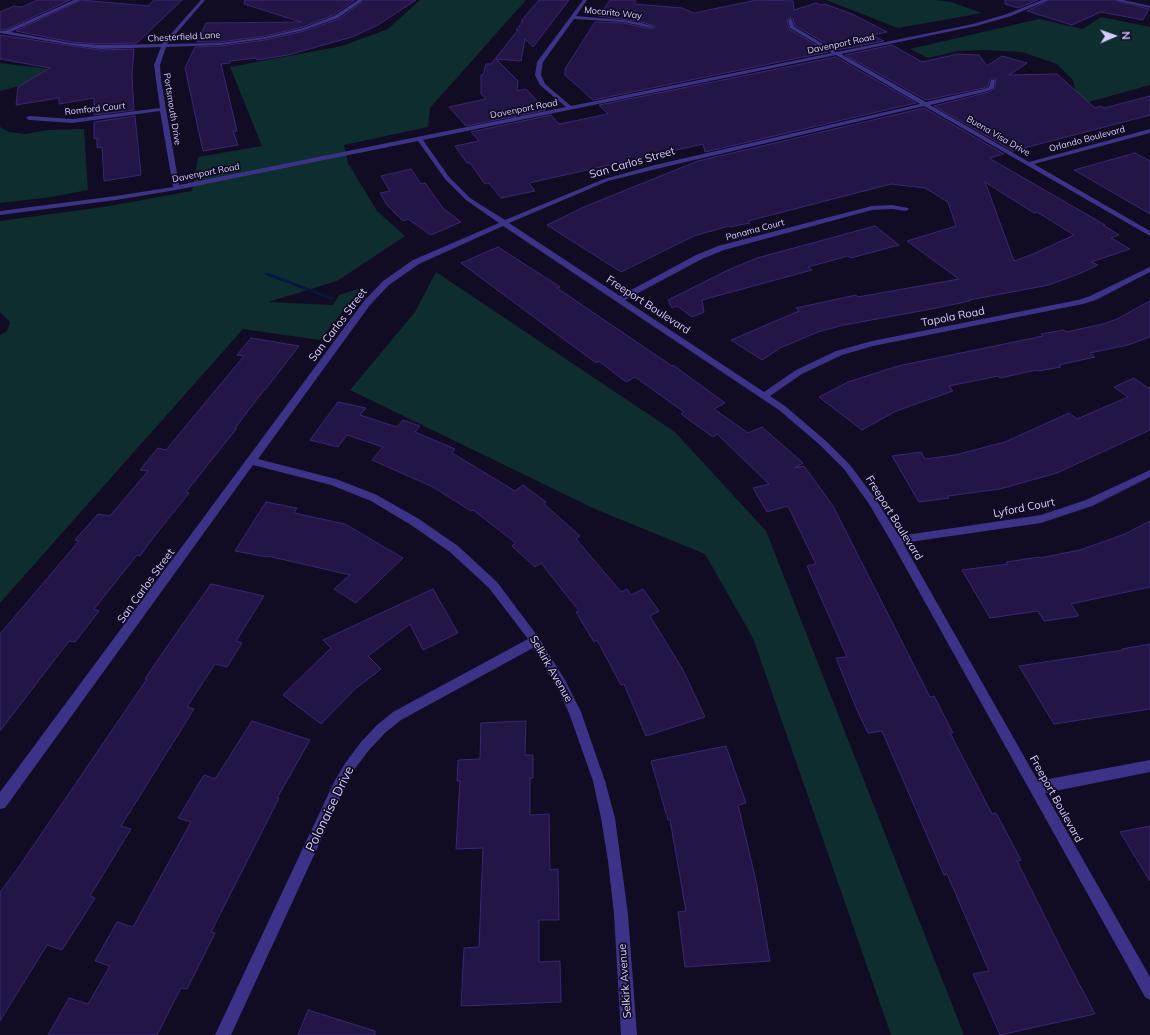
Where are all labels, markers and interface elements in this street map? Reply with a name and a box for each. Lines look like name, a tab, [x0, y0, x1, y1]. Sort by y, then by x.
street label: Mocorito Way	[584, 5, 642, 21]
north arrow	[1094, 16, 1134, 56]
street label: Chesterfield Lane	[147, 30, 221, 44]
text: N	[1119, 31, 1133, 40]
street label: Davenport Road	[806, 32, 876, 56]
street label: Portsmouth Drive	[161, 72, 183, 146]
street label: Davenport Road	[489, 97, 559, 121]
street label: Romford Court	[64, 100, 126, 118]
street label: Buena Visa Drive	[964, 113, 1032, 159]
street label: Orlando Boulevard	[1048, 124, 1126, 154]
street label: San Carlos Street	[588, 144, 676, 182]
street label: Davenport Road	[171, 161, 241, 185]
street label: Panama Court	[725, 217, 785, 243]
street label: Freeport Boulevard	[604, 273, 692, 337]
street label: San Carlos Street	[306, 286, 370, 364]
street label: Tapola Road	[920, 304, 986, 330]
street label: Freeport Boulevard	[863, 473, 925, 563]
street label: Lyford Court	[992, 496, 1056, 520]
street label: San Carlos Street	[115, 546, 177, 626]
street label: Selkirk Avenue	[527, 633, 575, 705]
street label: Freeport Boulevard	[1027, 753, 1085, 845]
street label: Polonaise Drive	[303, 764, 357, 854]
street label: Selkirk Avenue	[616, 943, 634, 1019]

